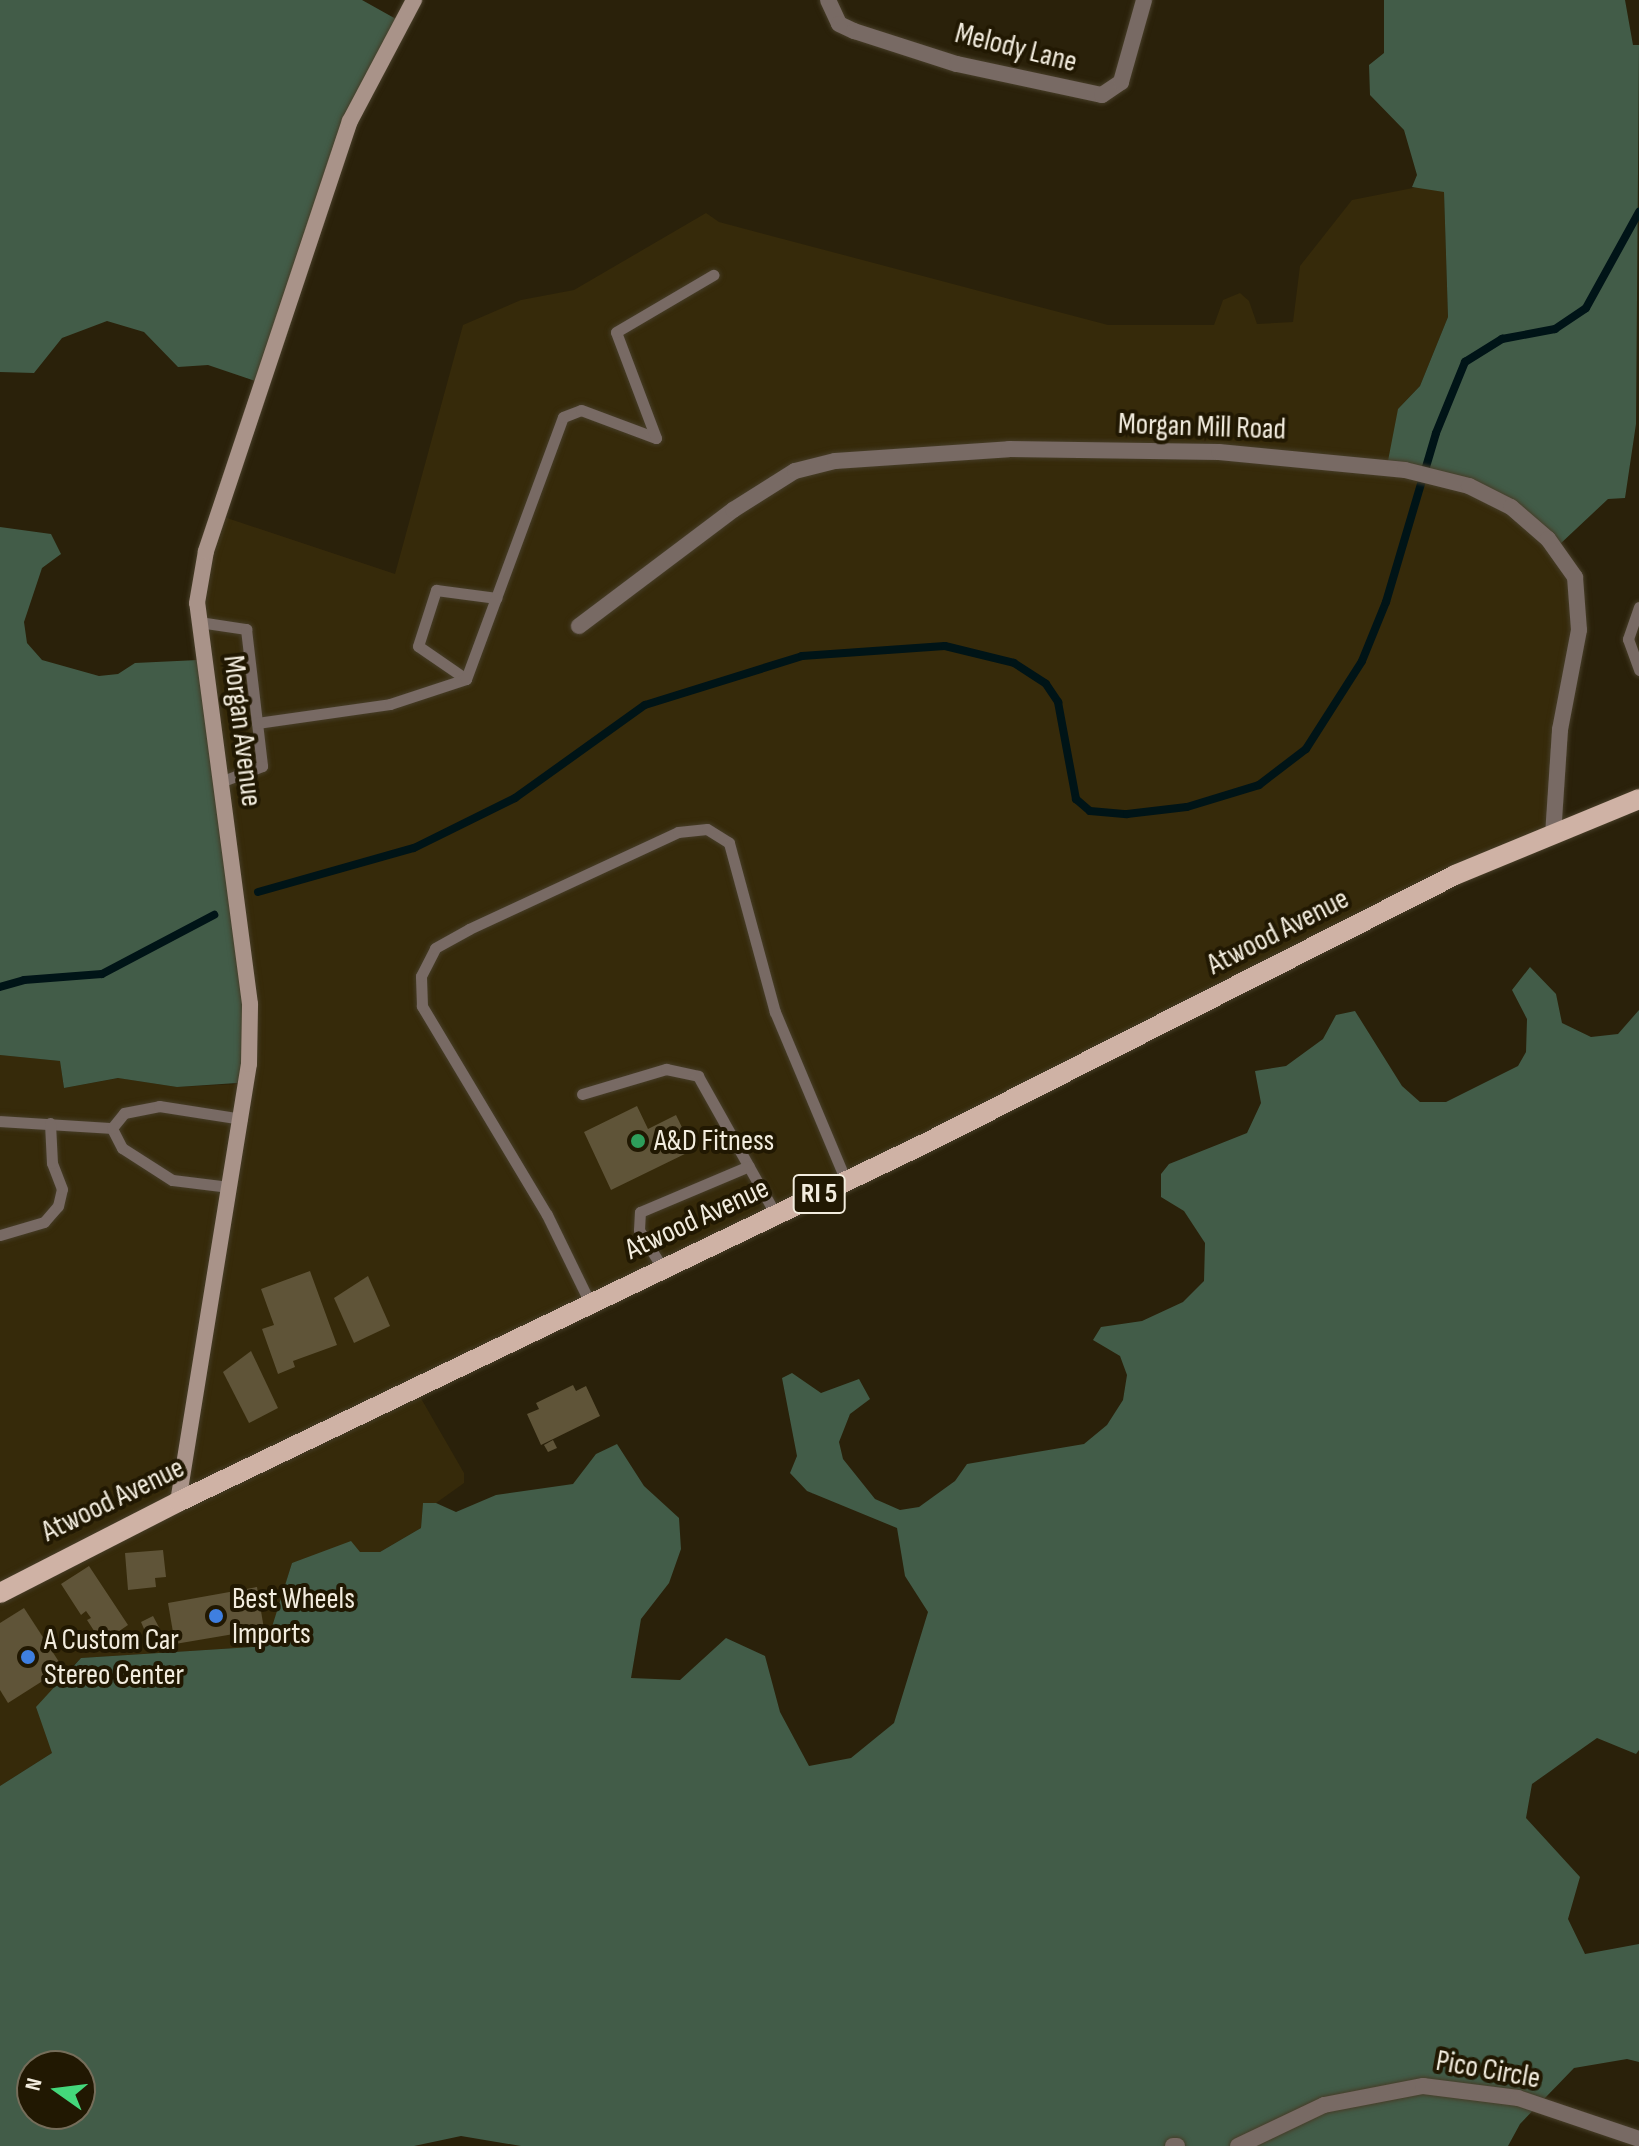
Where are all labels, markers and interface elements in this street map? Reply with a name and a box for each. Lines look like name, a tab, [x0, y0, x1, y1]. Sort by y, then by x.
street label: Melody Lane	[951, 15, 1081, 81]
street label: Morgan Mill Road	[1117, 406, 1287, 448]
street label: Morgan Avenue	[215, 653, 269, 809]
street label: Atwood Avenue	[1201, 881, 1355, 983]
place label: A&D Fitness	[654, 1123, 774, 1159]
marker: A&D Fitness	[629, 1132, 647, 1150]
street label: Atwood Avenue	[619, 1170, 775, 1268]
road number: RI 5	[791, 1170, 847, 1218]
street label: Atwood Avenue	[36, 1450, 190, 1550]
place label: Best Wheels Imports	[232, 1581, 355, 1652]
marker: Best Wheels Imports	[207, 1607, 225, 1625]
place label: A Custom Car Stereo Center	[44, 1622, 184, 1692]
marker: A Custom Car Stereo Center	[19, 1648, 37, 1666]
street label: Pico Circle	[1433, 2043, 1543, 2097]
north arrow	[16, 2050, 96, 2130]
text: N	[20, 2076, 49, 2094]

